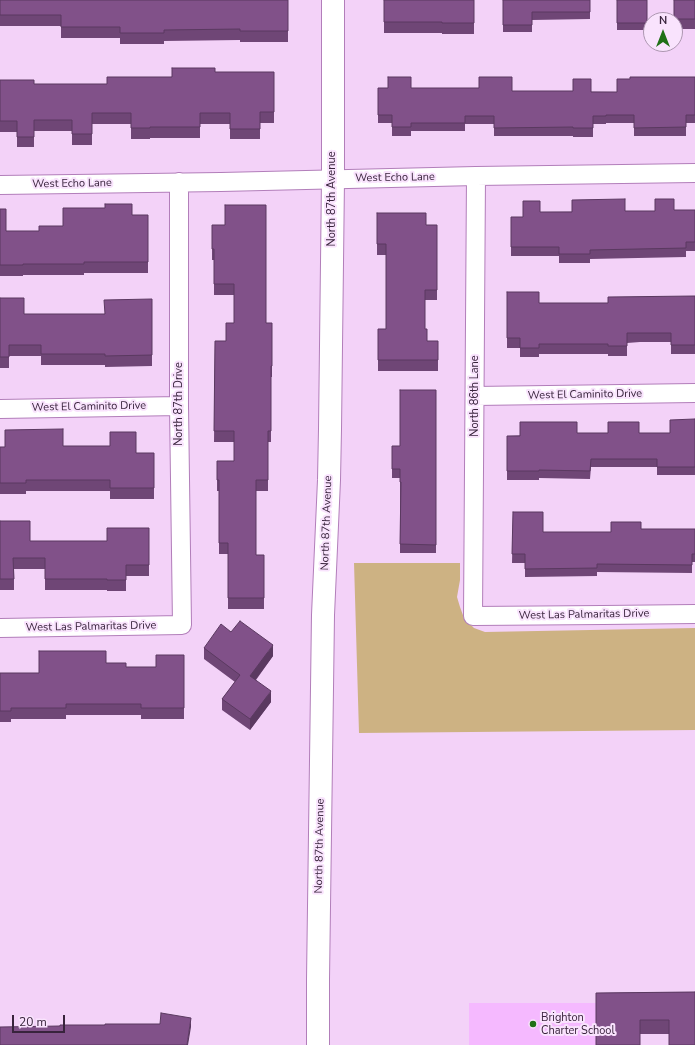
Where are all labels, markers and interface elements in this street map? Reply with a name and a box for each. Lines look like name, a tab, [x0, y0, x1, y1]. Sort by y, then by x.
north arrow	[643, 12, 683, 52]
text: N	[659, 13, 667, 28]
street label: North 87th Avenue	[325, 152, 339, 246]
street label: West Echo Lane	[355, 171, 435, 185]
street label: West Echo Lane	[32, 177, 112, 191]
street label: North 86th Lane	[468, 355, 482, 437]
street label: North 87th Drive	[172, 362, 186, 446]
street label: West El Caminito Drive	[528, 387, 642, 403]
street label: West El Caminito Drive	[32, 399, 146, 415]
street label: North 87th Avenue	[319, 475, 335, 571]
street label: West Las Palmaritas Drive	[519, 607, 649, 623]
street label: West Las Palmaritas Drive	[26, 619, 156, 635]
street label: North 87th Avenue	[313, 798, 327, 894]
scale bar	[14, 1007, 67, 1033]
place label: Brighton Charter School	[541, 1011, 615, 1037]
text: 20 m	[19, 1014, 47, 1030]
marker: Brighton Charter School	[528, 1019, 538, 1029]

